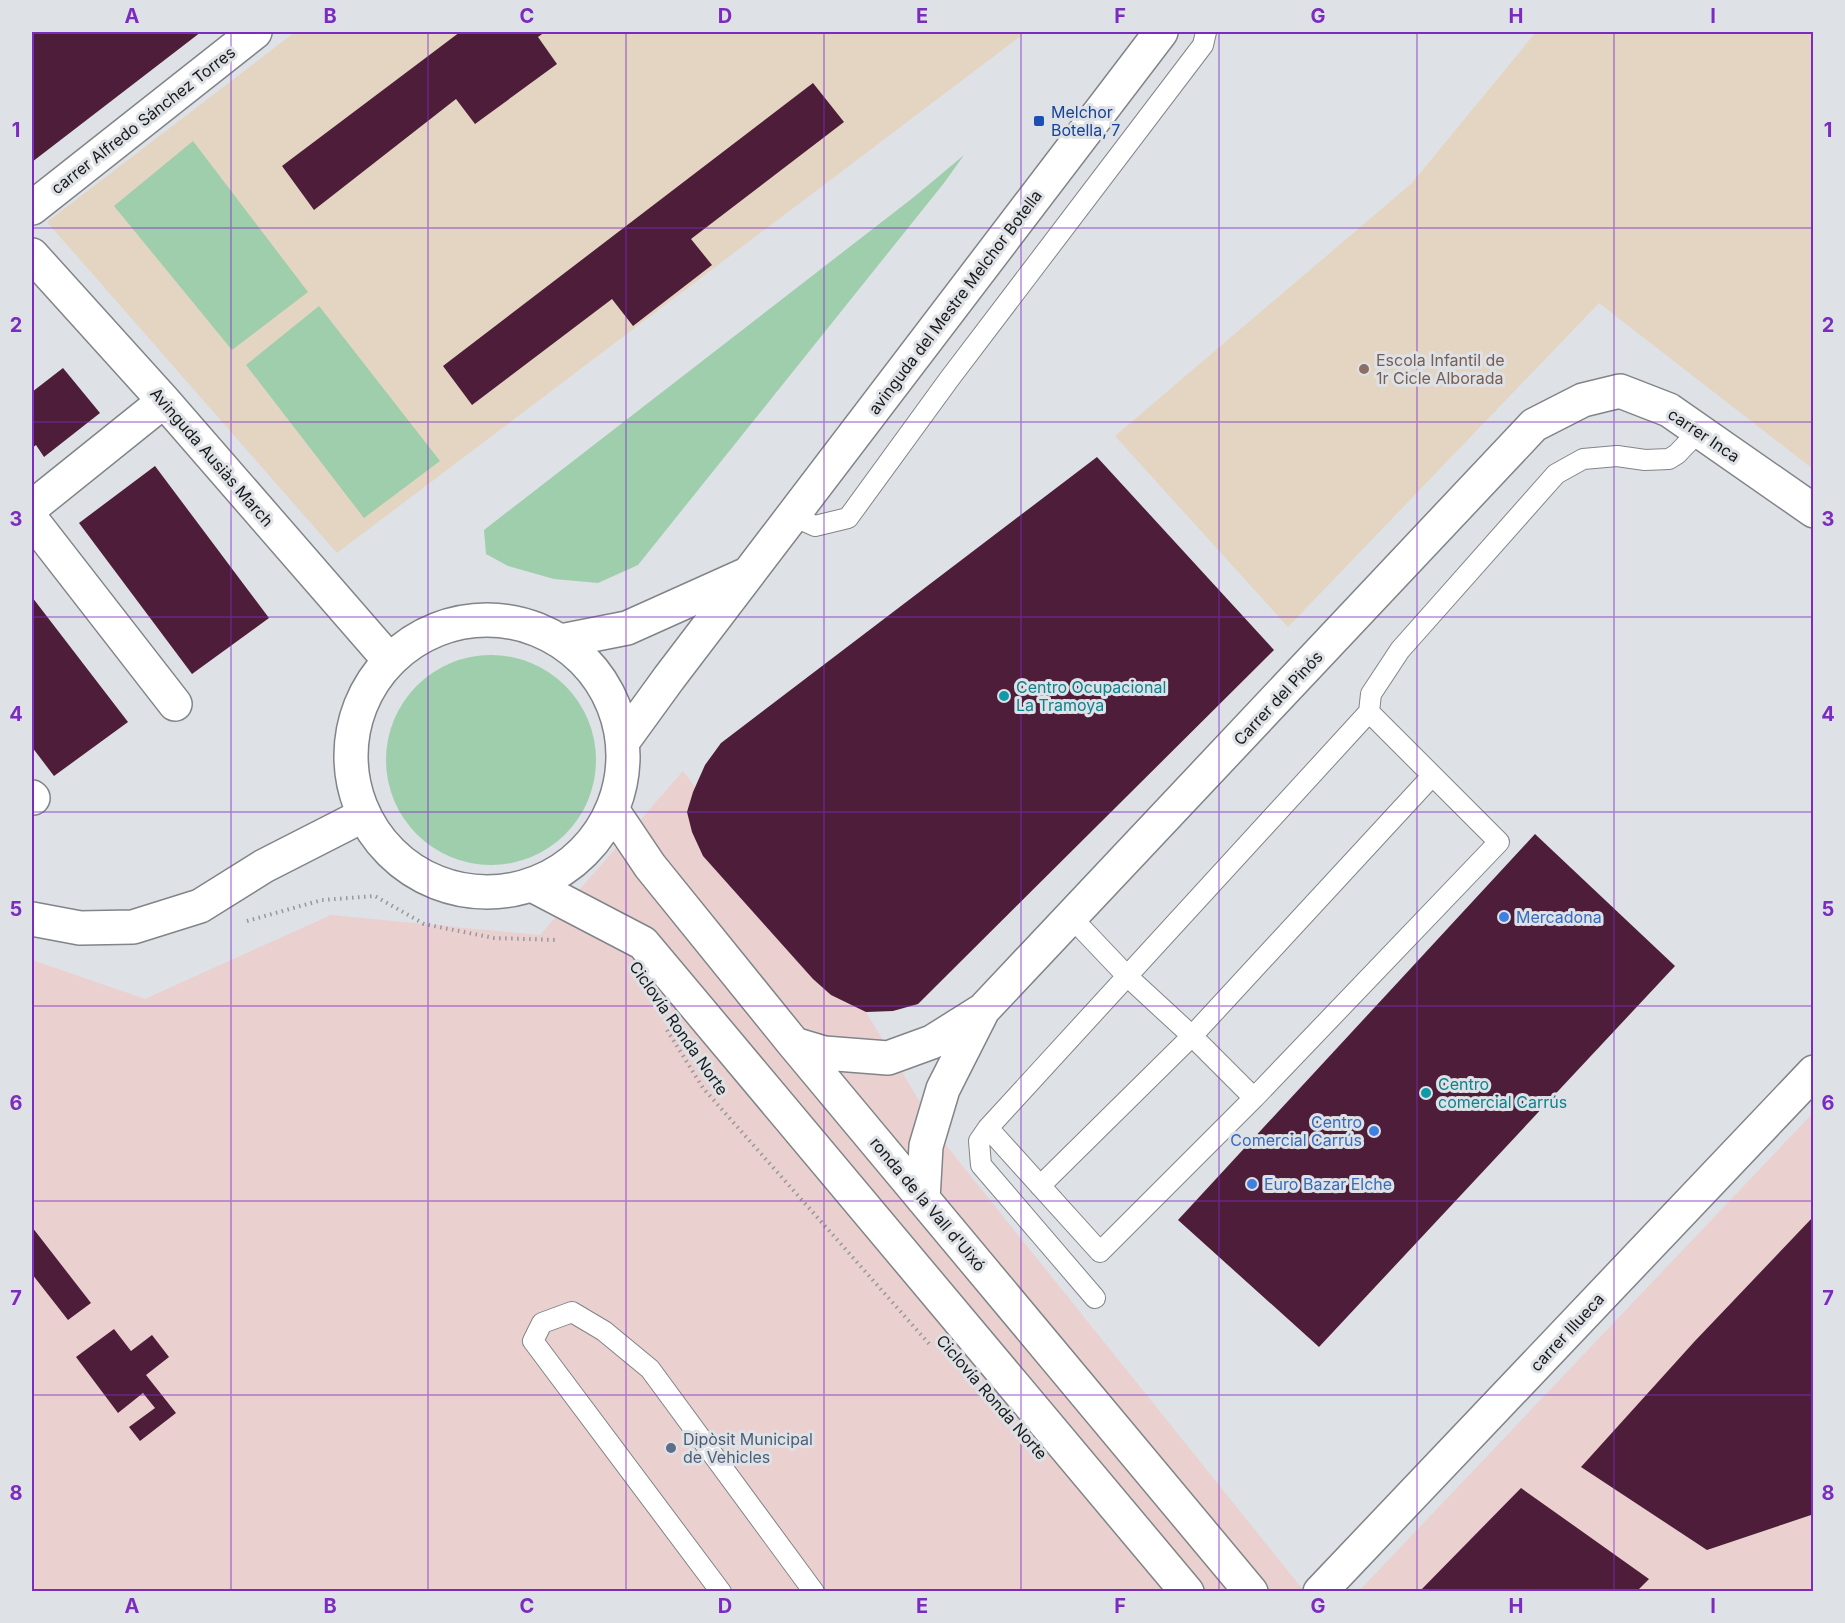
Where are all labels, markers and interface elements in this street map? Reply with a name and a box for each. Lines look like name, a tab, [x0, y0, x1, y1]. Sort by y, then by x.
text: A	[125, 4, 140, 28]
text: B	[323, 4, 337, 28]
text: C	[520, 4, 534, 28]
text: D	[718, 4, 732, 28]
text: E	[916, 4, 928, 28]
text: F	[1114, 4, 1126, 28]
text: G	[1310, 4, 1326, 28]
text: H	[1509, 4, 1523, 28]
text: I	[1710, 4, 1716, 28]
street label: carrer Alfredo Sánchez Torres	[47, 42, 239, 198]
place label: Melchor Botella, 7	[1051, 102, 1120, 140]
marker: Melchor Botella, 7	[1032, 114, 1046, 128]
text: 1	[12, 118, 20, 142]
text: 1	[1824, 118, 1832, 142]
street label: avinguda del Mestre Melchor Botella	[864, 186, 1046, 418]
text: 2	[10, 313, 22, 337]
text: 2	[1822, 313, 1834, 337]
place label: Escola Infantil de 1r Cicle Alborada	[1376, 350, 1505, 388]
marker: Escola Infantil de 1r Cicle Alborada	[1357, 362, 1371, 376]
street label: Avinguda Ausiàs March	[146, 384, 278, 530]
street label: carrer Inca	[1664, 404, 1744, 466]
text: 3	[10, 507, 22, 531]
text: 3	[1822, 507, 1834, 531]
street label: Carrer del Pinós	[1229, 647, 1327, 749]
place label: Centro Ocupacional La Tramoya	[1016, 677, 1166, 715]
marker: Centro Ocupacional La Tramoya	[997, 689, 1011, 703]
text: 4	[9, 702, 23, 726]
text: 4	[1821, 702, 1835, 726]
text: 5	[10, 897, 22, 921]
text: 5	[1822, 897, 1834, 921]
place label: Mercadona	[1516, 907, 1602, 927]
marker: Mercadona	[1497, 910, 1511, 924]
street label: Ciclovía Ronda Norte	[625, 957, 733, 1099]
place label: Centro comercial Carrús	[1438, 1074, 1567, 1112]
marker: Centro comercial Carrús	[1419, 1086, 1433, 1100]
text: 6	[10, 1091, 23, 1115]
text: 6	[1822, 1091, 1835, 1115]
place label: Centro Comercial Carrús	[1230, 1112, 1362, 1150]
marker: Centro Comercial Carrús	[1367, 1124, 1381, 1138]
street label: ronda de la Vall d'Uixó	[866, 1133, 990, 1275]
place label: Euro Bazar Elche	[1264, 1174, 1392, 1194]
marker: Euro Bazar Elche	[1245, 1177, 1259, 1191]
text: 7	[10, 1286, 22, 1310]
text: 7	[1822, 1286, 1834, 1310]
street label: carrer Illueca	[1526, 1289, 1608, 1375]
street label: Ciclovía Ronda Norte	[932, 1330, 1052, 1464]
place label: Dipòsit Municipal de Vehicles	[683, 1429, 813, 1467]
marker: Dipòsit Municipal de Vehicles	[664, 1441, 678, 1455]
text: 8	[9, 1481, 23, 1505]
text: 8	[1821, 1481, 1835, 1505]
text: A	[125, 1594, 140, 1618]
text: B	[323, 1594, 337, 1618]
text: C	[520, 1594, 534, 1618]
text: D	[718, 1594, 732, 1618]
text: E	[916, 1594, 928, 1618]
text: F	[1114, 1594, 1126, 1618]
text: G	[1310, 1594, 1326, 1618]
text: H	[1509, 1594, 1523, 1618]
text: I	[1710, 1594, 1716, 1618]

